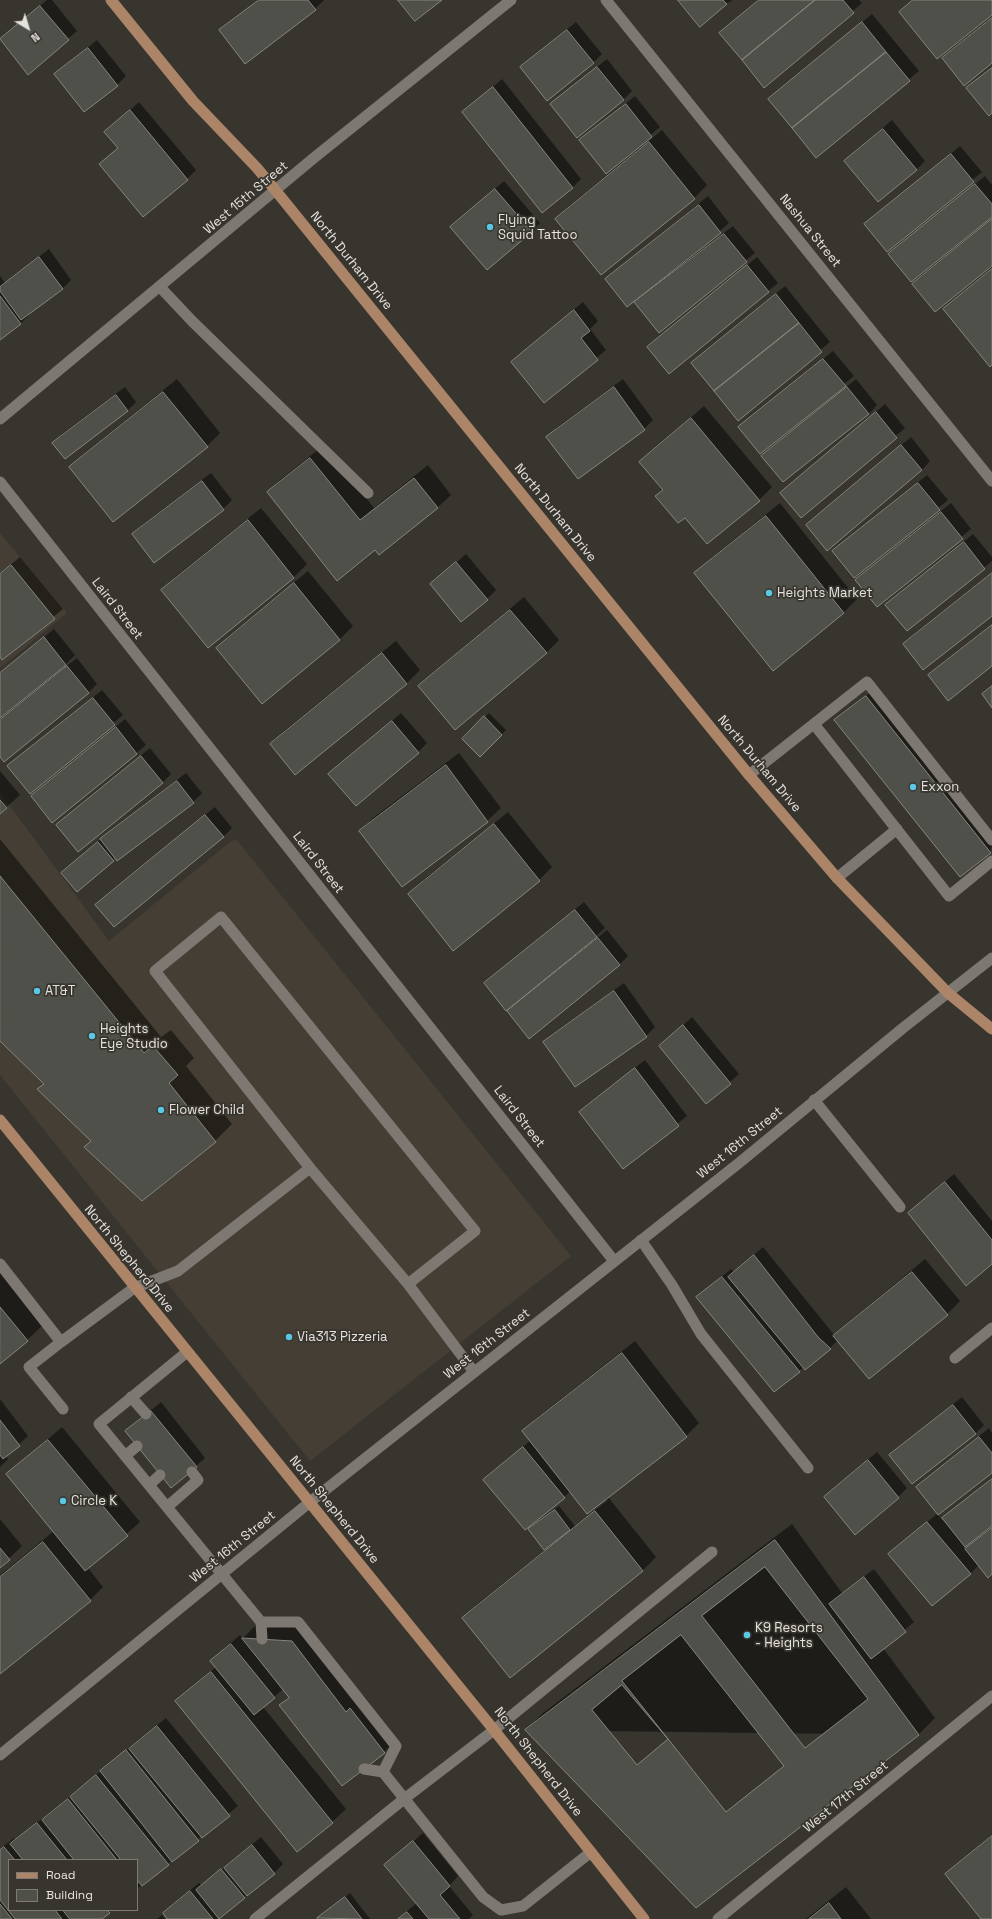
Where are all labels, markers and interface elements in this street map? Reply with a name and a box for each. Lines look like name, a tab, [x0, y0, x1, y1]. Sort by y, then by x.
north arrow	[8, 8, 48, 48]
text: N	[28, 30, 43, 45]
street label: West 15th Street	[201, 158, 291, 238]
street label: Nashua Street	[776, 191, 844, 271]
street label: North Durham Drive	[307, 209, 395, 313]
place label: Flying Squid Tattoo	[498, 212, 577, 243]
marker: Flying Squid Tattoo	[485, 222, 495, 232]
street label: North Durham Drive	[511, 461, 599, 565]
street label: Laird Street	[88, 575, 146, 643]
place label: Heights Market	[777, 585, 872, 601]
marker: Heights Market	[764, 588, 774, 598]
street label: North Durham Drive	[714, 712, 804, 816]
place label: Exxon	[921, 779, 959, 795]
marker: Exxon	[908, 782, 918, 792]
street label: Laird Street	[289, 829, 347, 897]
place label: AT&T	[45, 983, 75, 999]
marker: AT&T	[32, 986, 42, 996]
place label: Heights Eye Studio	[100, 1021, 168, 1052]
marker: Heights Eye Studio	[87, 1031, 97, 1041]
street label: Laird Street	[490, 1083, 548, 1151]
place label: Flower Child	[169, 1102, 244, 1118]
street label: West 16th Street	[694, 1104, 786, 1182]
marker: Flower Child	[156, 1105, 166, 1115]
street label: North Shepherd Drive	[81, 1202, 177, 1316]
street label: West 16th Street	[441, 1305, 533, 1383]
place label: Via313 Pizzeria	[297, 1329, 388, 1345]
marker: Via313 Pizzeria	[284, 1332, 294, 1342]
street label: North Shepherd Drive	[286, 1453, 382, 1567]
place label: Circle K	[71, 1493, 117, 1509]
marker: Circle K	[58, 1496, 68, 1506]
street label: West 16th Street	[187, 1508, 279, 1586]
place label: K9 Resorts - Heights	[755, 1620, 823, 1651]
marker: K9 Resorts - Heights	[742, 1630, 752, 1640]
street label: North Shepherd Drive	[491, 1704, 585, 1820]
street label: West 17th Street	[800, 1758, 892, 1836]
legend	[8, 1859, 138, 1911]
text: Road	[46, 1867, 75, 1883]
text: Building	[46, 1887, 93, 1903]

